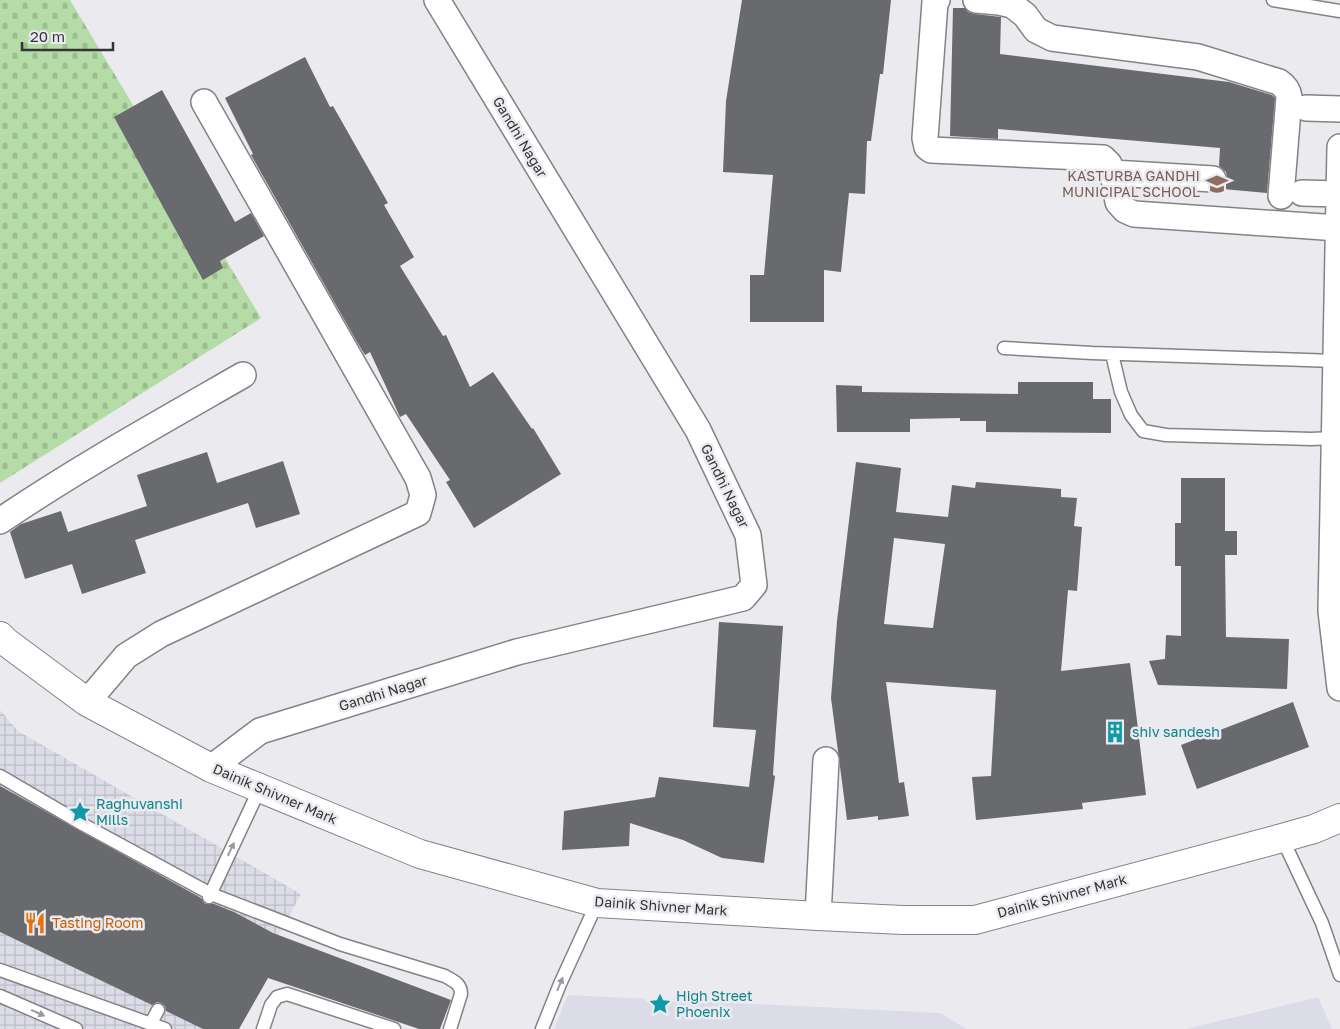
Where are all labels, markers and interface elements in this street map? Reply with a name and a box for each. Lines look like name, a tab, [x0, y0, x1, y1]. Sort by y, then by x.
scale bar	[22, 20, 114, 52]
text: 20 m	[30, 27, 65, 45]
street label: Gandhi Nagar	[490, 93, 552, 181]
place label: KASTURBA GANDHI MUNICIPAL SCHOOL	[1062, 167, 1200, 200]
school or university icon: KASTURBA GANDHI MUNICIPAL SCHOOL	[1204, 171, 1230, 197]
street label: Gandhi Nagar	[698, 441, 753, 531]
street label: Gandhi Nagar	[337, 671, 430, 714]
building icon: shiv sandesh	[1102, 719, 1128, 745]
place label: shiv sandesh	[1132, 723, 1220, 740]
street label: Dainik Shivner Mark	[210, 760, 340, 827]
place label: Raghuvanshi Mills	[96, 795, 183, 828]
place icon: Raghuvanshi Mills	[67, 799, 93, 825]
one-way arrow	[227, 842, 236, 857]
street label: Dainik Shivner Mark	[995, 870, 1129, 921]
street label: Dainik Shivner Mark	[594, 892, 728, 919]
restaurant icon: Tasting Room	[22, 910, 48, 936]
place label: Tasting Room	[52, 914, 143, 931]
one-way arrow	[557, 977, 565, 991]
place label: High Street Phoenix	[676, 987, 753, 1020]
place icon: High Street Phoenix	[647, 991, 673, 1017]
one-way arrow	[31, 1009, 45, 1017]

